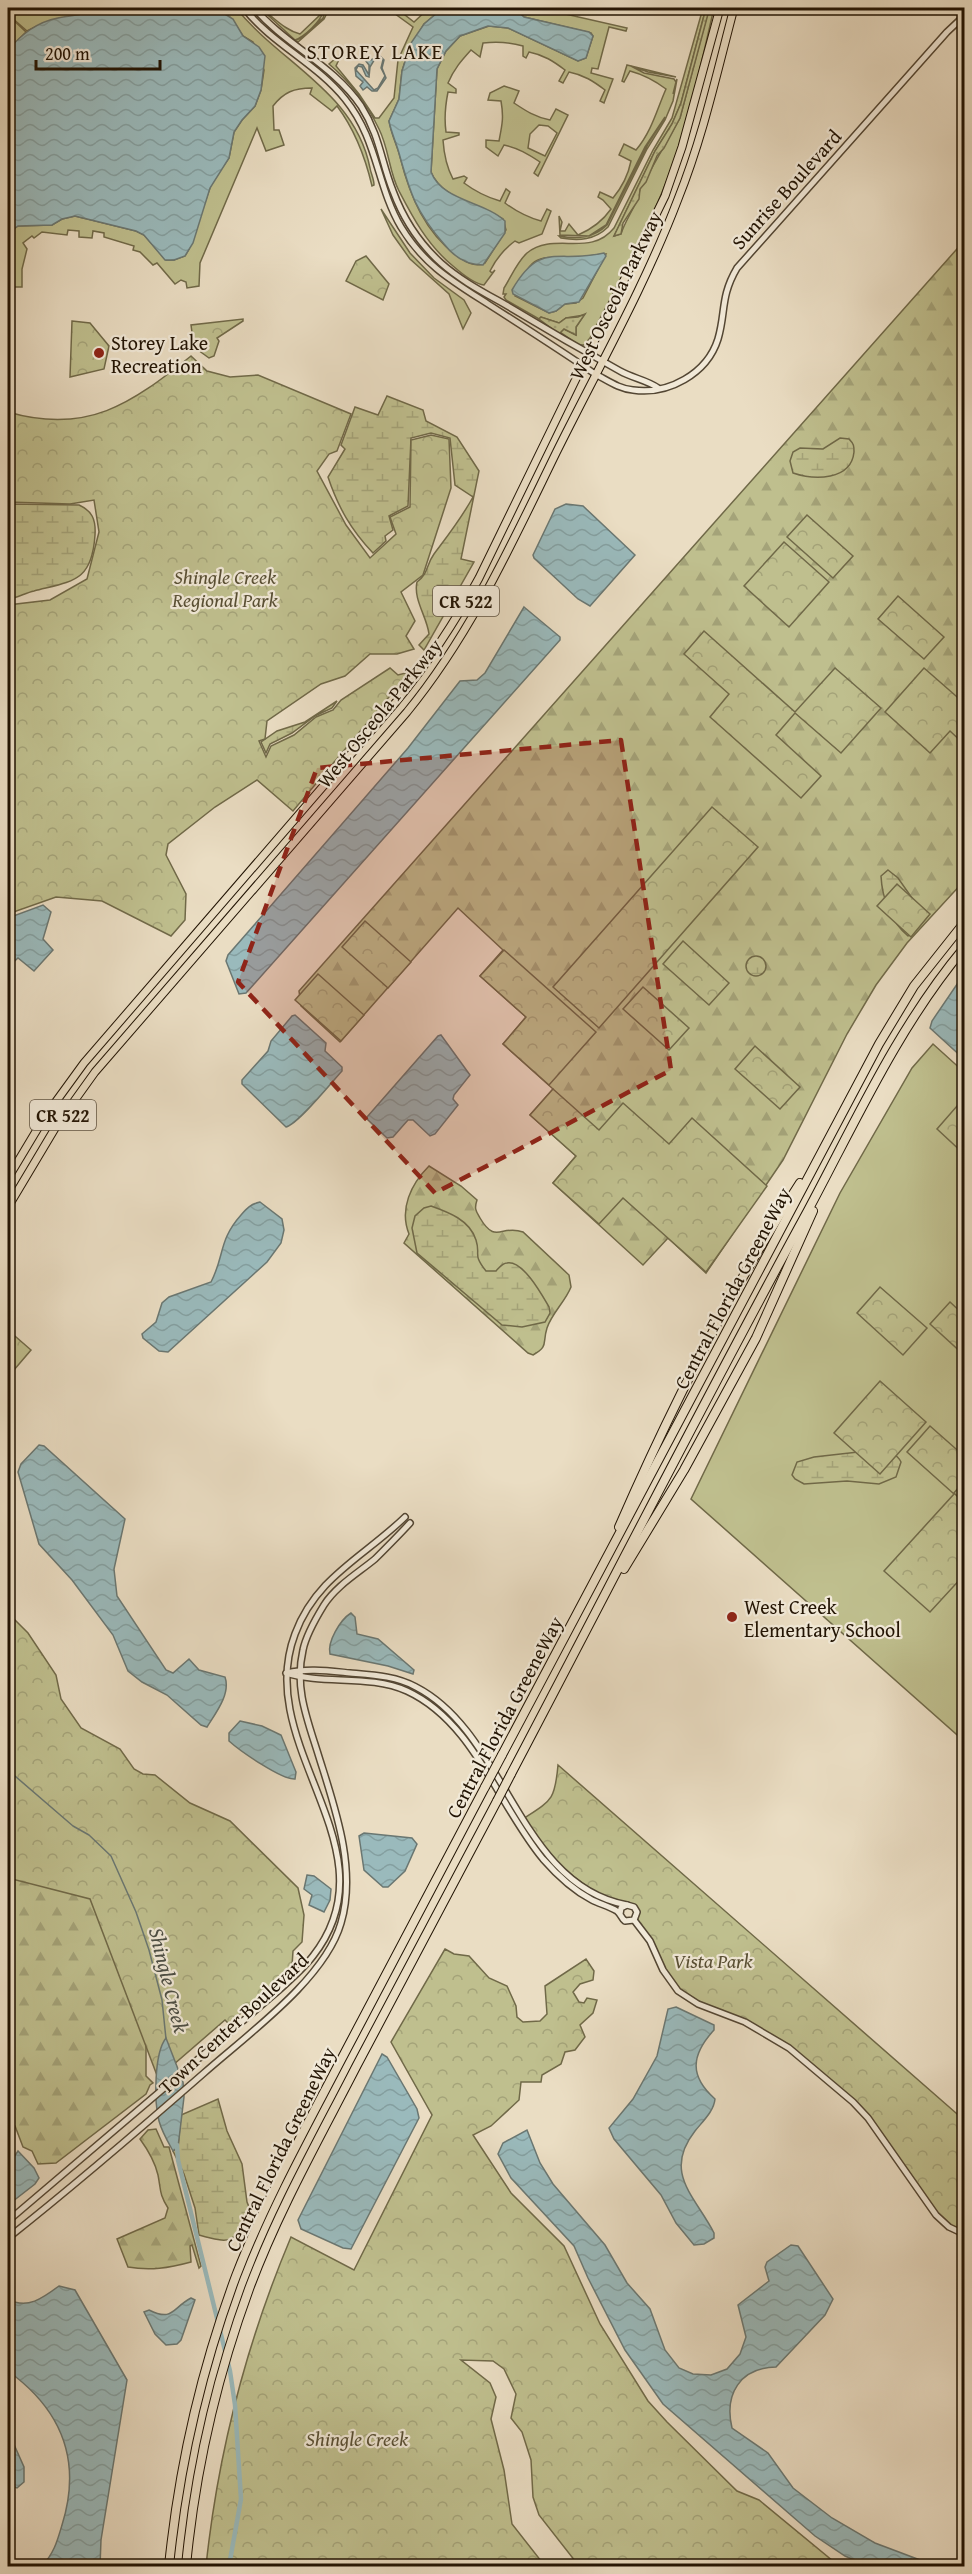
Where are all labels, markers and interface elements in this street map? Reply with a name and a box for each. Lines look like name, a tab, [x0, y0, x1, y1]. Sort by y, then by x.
scale bar	[36, 33, 160, 71]
district label: STOREY LAKE	[306, 36, 444, 67]
text: 200 m	[45, 40, 90, 67]
street label: Sunrise Boulevard	[724, 122, 848, 255]
street label: West Osceola Parkway	[561, 206, 669, 384]
place label: Storey Lake Recreation	[111, 328, 208, 380]
marker: Storey Lake Recreation	[92, 346, 106, 360]
park label: Shingle Creek Regional Park	[171, 562, 279, 614]
road number: CR 522	[433, 586, 499, 616]
street label: West Osceola Parkway	[310, 632, 448, 794]
road number: CR 522	[30, 1100, 96, 1130]
street label: Central Florida GreeneWay	[666, 1182, 798, 1394]
place label: West Creek Elementary School	[744, 1592, 901, 1644]
marker: West Creek Elementary School	[725, 1610, 739, 1624]
street label: Central Florida GreeneWay	[438, 1611, 570, 1823]
water label: Shingle Creek	[141, 1924, 197, 2036]
street label: Town Center Boulevard	[151, 1945, 315, 2100]
park label: Vista Park	[673, 1946, 754, 1975]
street label: Central Florida GreeneWay	[218, 2042, 342, 2256]
park label: Shingle Creek	[306, 2424, 409, 2453]

